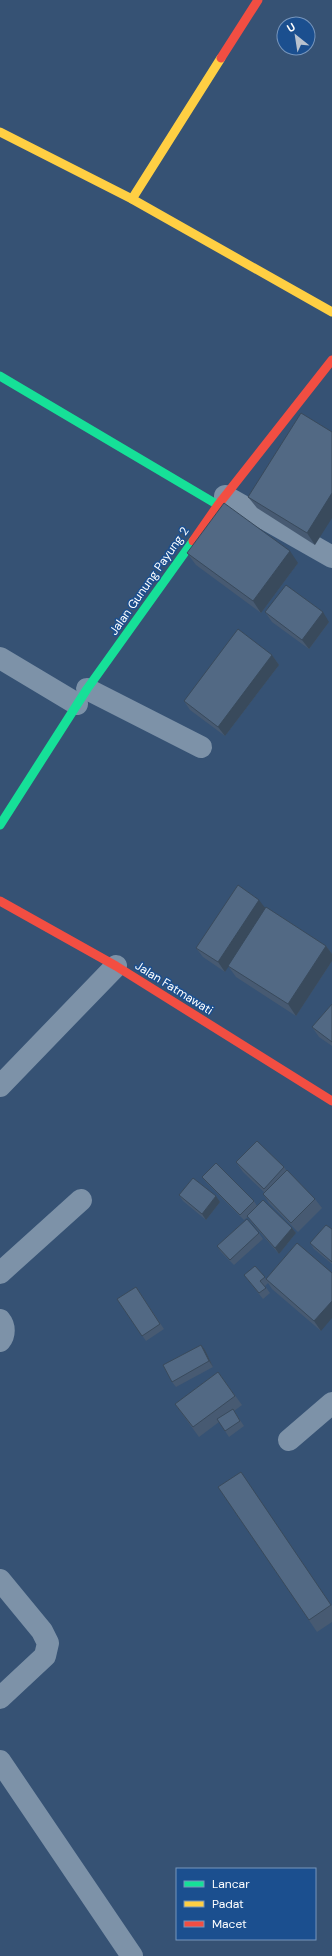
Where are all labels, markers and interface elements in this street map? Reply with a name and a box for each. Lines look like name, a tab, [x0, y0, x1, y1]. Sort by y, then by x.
north arrow	[276, 16, 316, 56]
text: U	[284, 19, 298, 35]
street label: Jalan Gunung Payung 2	[106, 524, 192, 638]
street label: Jalan Fatmawati	[132, 958, 216, 1018]
legend	[176, 1868, 316, 1940]
text: Lancar	[212, 1876, 250, 1892]
text: Padat	[212, 1896, 244, 1912]
text: Macet	[212, 1916, 247, 1932]

